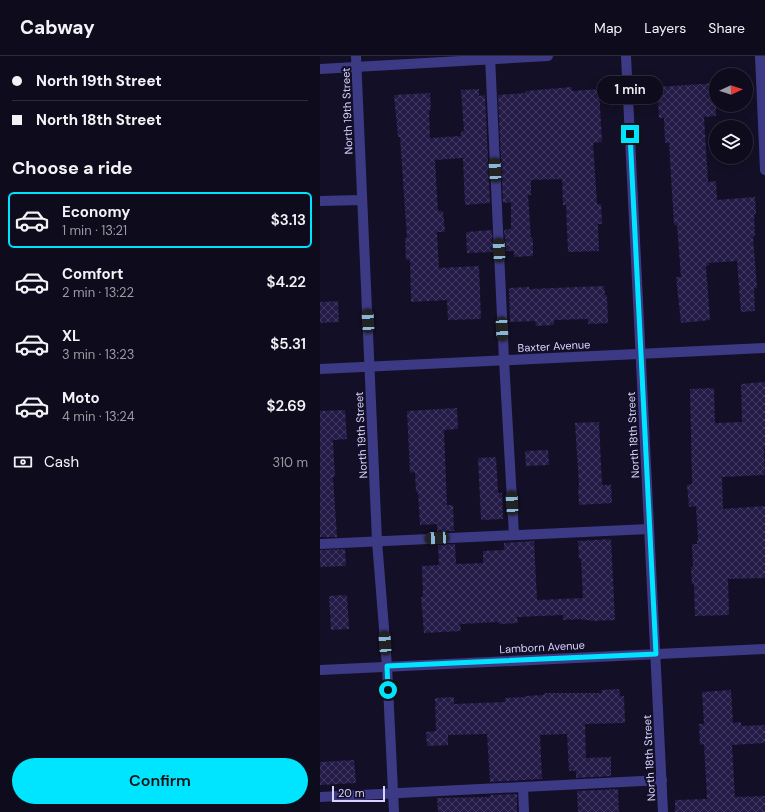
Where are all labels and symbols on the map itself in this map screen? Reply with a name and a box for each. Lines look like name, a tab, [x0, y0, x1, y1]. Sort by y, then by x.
street label: North 19th Street	[338, 67, 356, 155]
north arrow	[709, 68, 753, 112]
callout: 1 min	[597, 76, 663, 104]
route end	[621, 125, 639, 143]
car	[488, 158, 502, 182]
car	[492, 238, 506, 262]
car	[361, 309, 375, 333]
car	[495, 317, 509, 341]
street label: Baxter Avenue	[517, 337, 591, 355]
street label: North 19th Street	[352, 391, 370, 479]
street label: North 18th Street	[624, 391, 642, 479]
car	[505, 491, 519, 515]
car	[425, 531, 449, 545]
car	[378, 631, 392, 655]
street label: Lamborn Avenue	[499, 638, 585, 656]
route start	[379, 681, 397, 699]
street label: North 18th Street	[640, 714, 658, 802]
scale bar	[332, 784, 385, 803]

